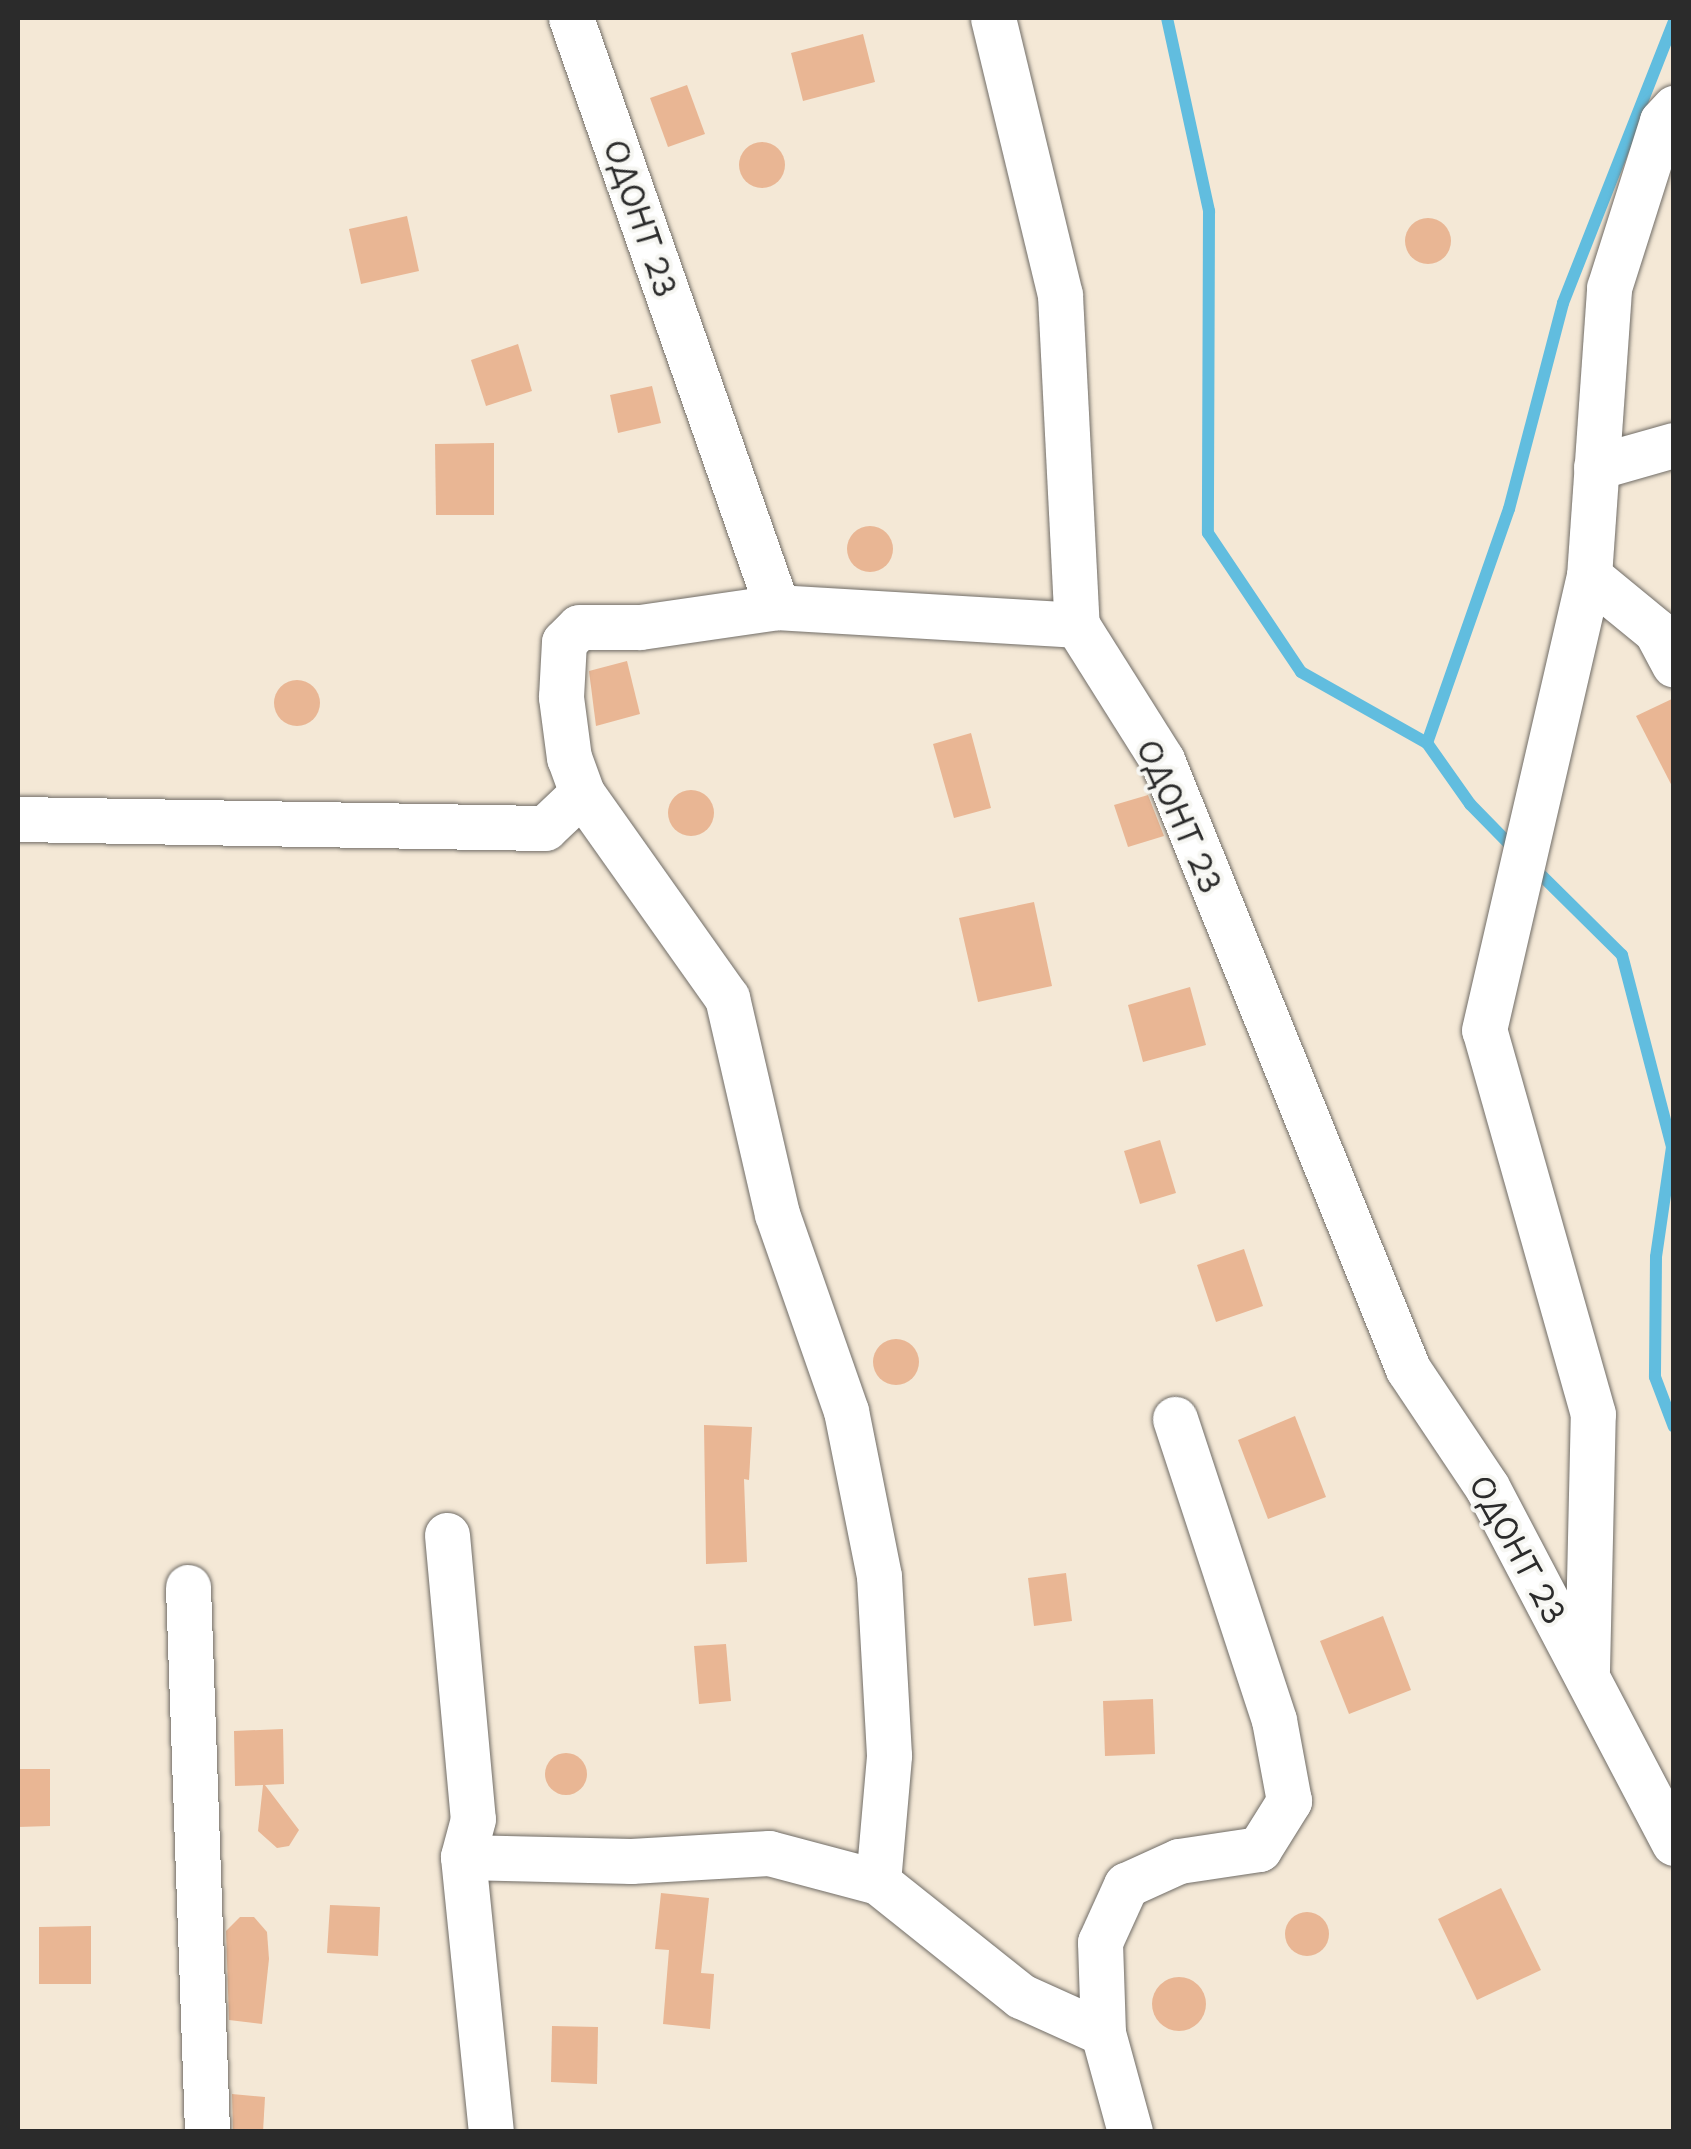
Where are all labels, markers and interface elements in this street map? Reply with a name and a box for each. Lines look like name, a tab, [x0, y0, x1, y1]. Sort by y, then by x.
street label: ОДОНТ 23	[597, 134, 685, 302]
street label: ОДОНТ 23	[1130, 733, 1230, 899]
street label: ОДОНТ 23	[1462, 1468, 1574, 1630]

